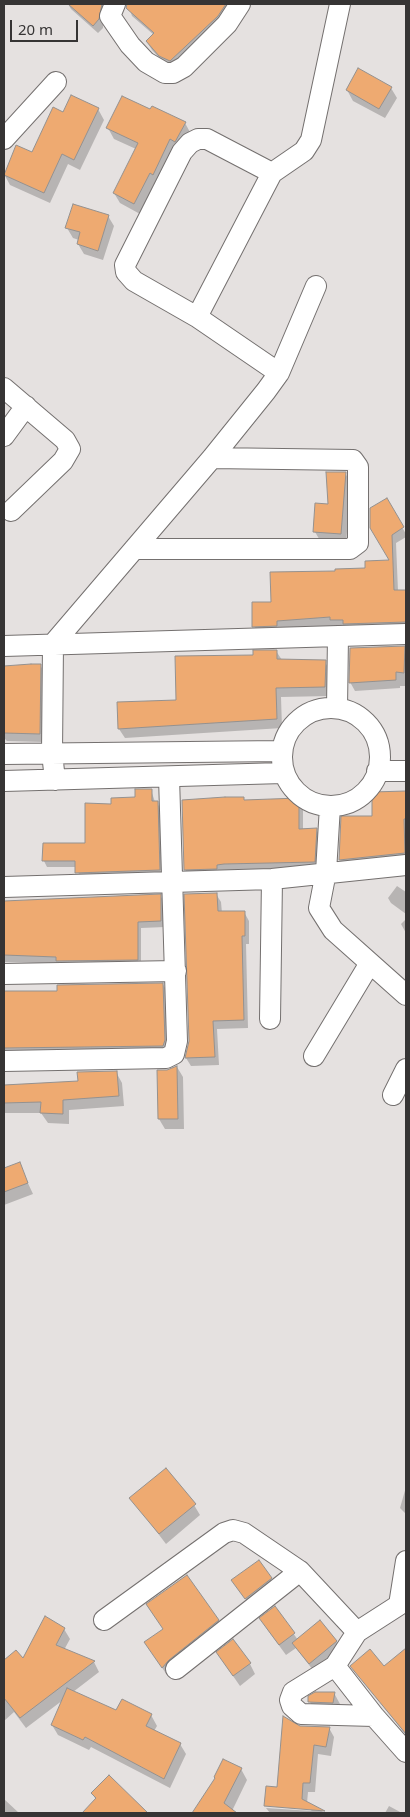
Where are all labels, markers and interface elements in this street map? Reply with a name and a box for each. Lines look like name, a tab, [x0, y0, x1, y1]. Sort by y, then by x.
scale bar	[12, 10, 80, 42]
text: 20 m	[18, 19, 53, 39]

